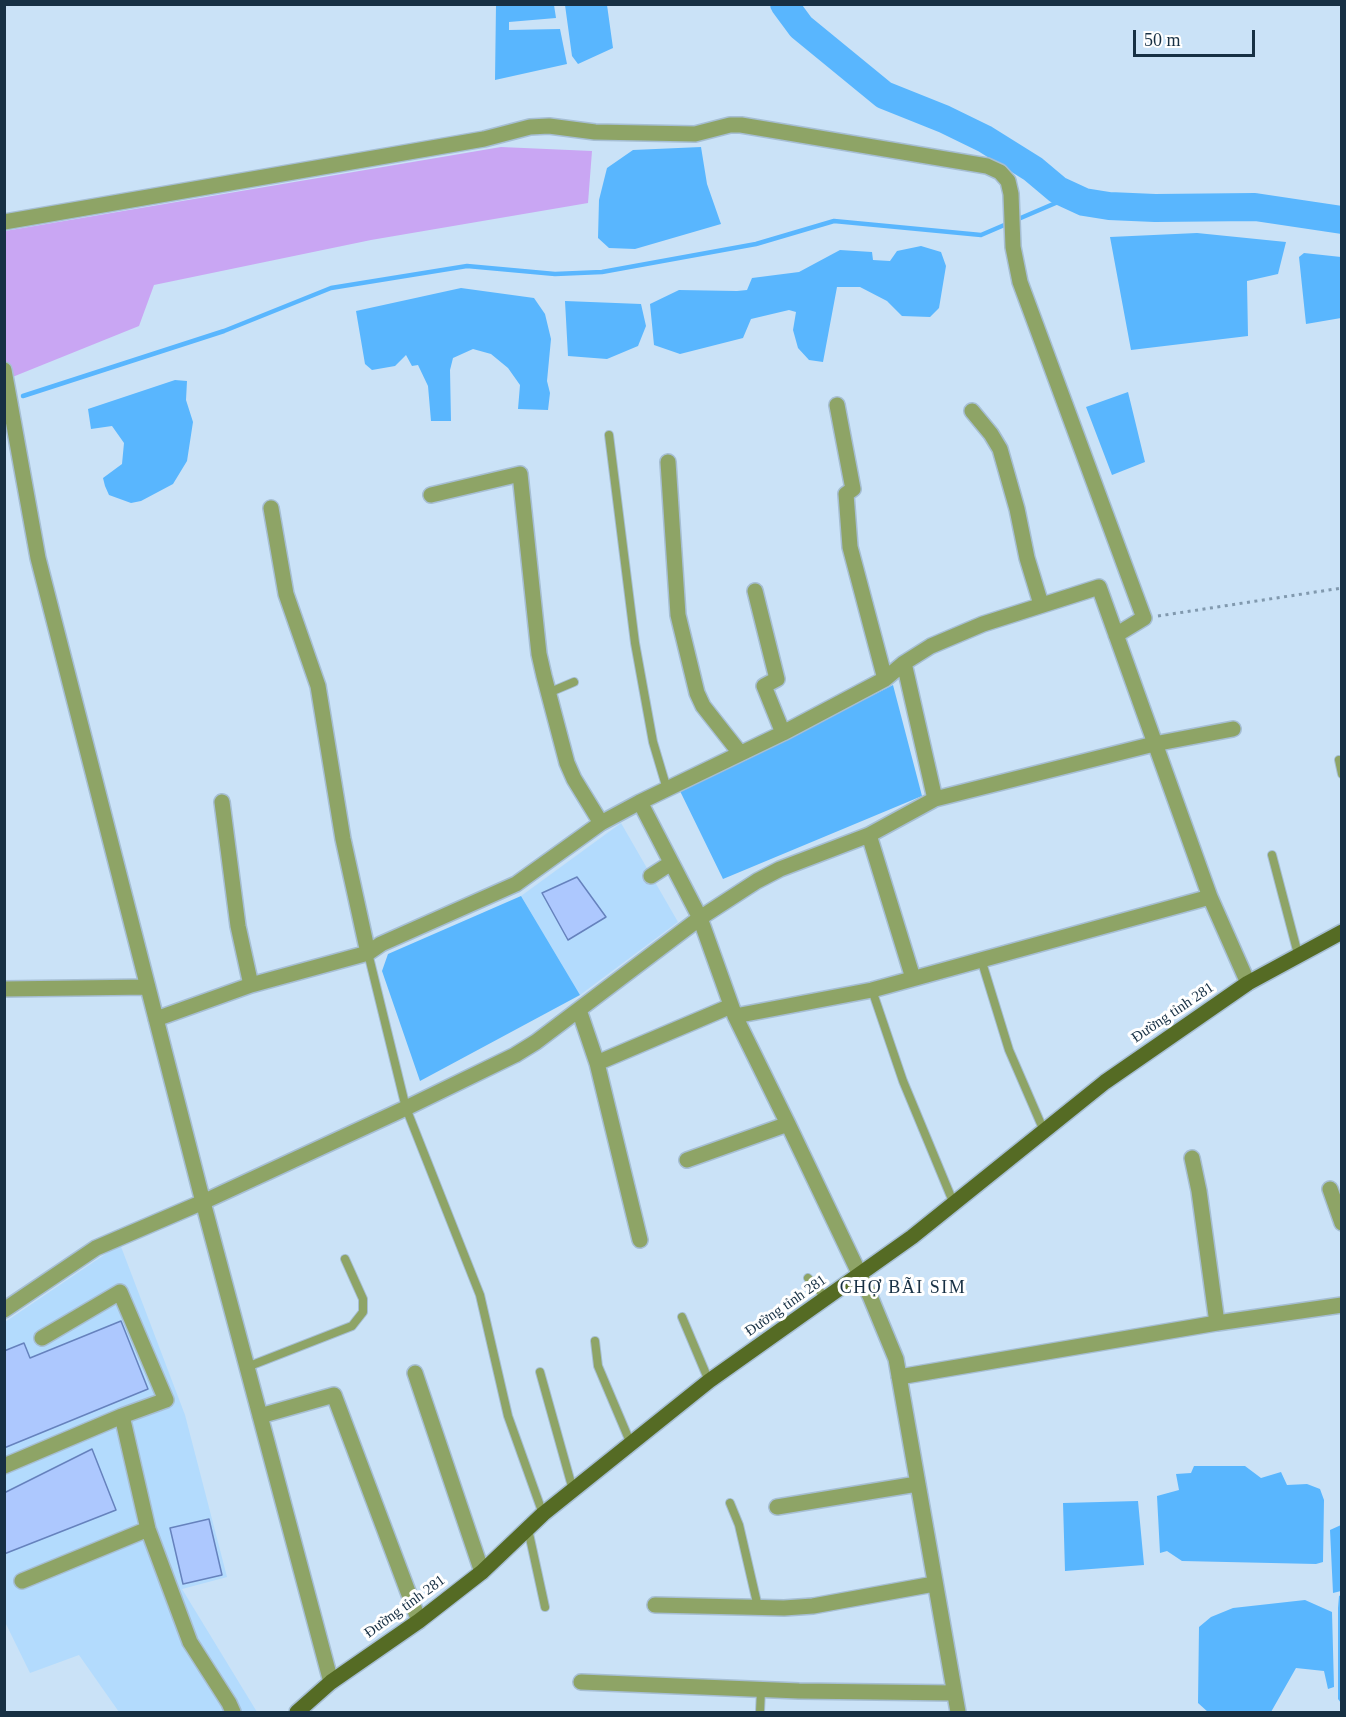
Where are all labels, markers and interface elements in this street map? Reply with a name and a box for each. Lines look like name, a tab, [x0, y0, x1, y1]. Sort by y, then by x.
scale bar	[1136, 18, 1258, 56]
text: 50 m	[1144, 30, 1181, 50]
street label: Đường tỉnh 281	[1128, 979, 1218, 1047]
street label: Đường tỉnh 281	[742, 1271, 830, 1341]
district label: CHỢ BÃI SIM	[840, 1277, 966, 1299]
street label: Đường tỉnh 281	[361, 1572, 449, 1642]

